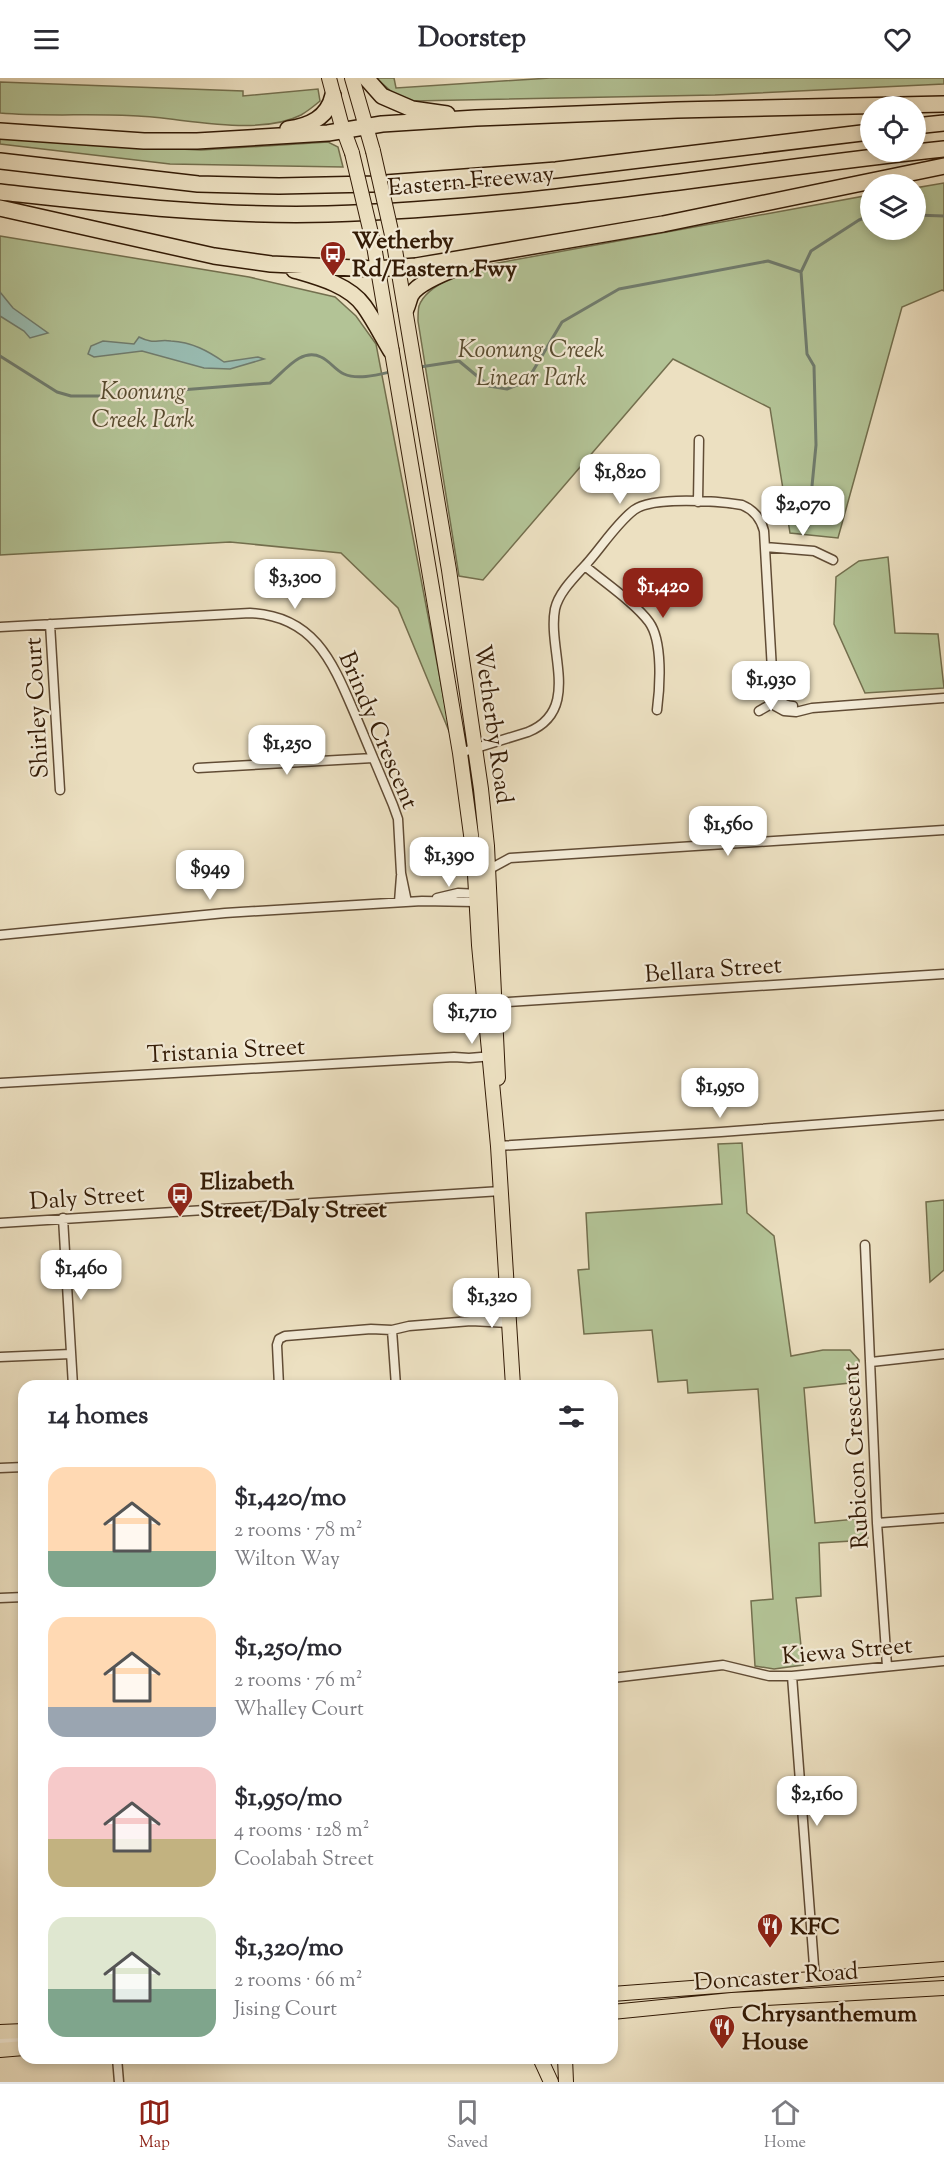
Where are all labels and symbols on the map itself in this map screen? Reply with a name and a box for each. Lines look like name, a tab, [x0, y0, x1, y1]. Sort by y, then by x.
street label: Eastern Freeway	[386, 158, 556, 206]
place label: Wetherby Rd/Eastern Fwy	[352, 225, 517, 287]
bus stop icon: Wetherby Rd/Eastern Fwy	[318, 239, 348, 277]
park label: Koonung Creek Linear Park	[458, 334, 604, 396]
park label: Koonung Creek Park	[91, 376, 195, 438]
pin: $1,820	[571, 454, 669, 505]
pin: $2,070	[754, 486, 852, 537]
pin: $3,300	[246, 559, 344, 610]
pin: $1,420	[614, 568, 712, 619]
street label: Shirley Court	[17, 637, 59, 779]
street label: Wetherby Road	[464, 642, 520, 807]
street label: Brindy Crescent	[329, 647, 426, 815]
pin: $1,930	[722, 661, 820, 712]
pin: $1,250	[238, 725, 336, 776]
pin: $1,560	[679, 806, 777, 857]
pin: $1,390	[400, 837, 498, 888]
pin: $949	[174, 850, 246, 901]
street label: Bellara Street	[643, 949, 783, 993]
pin: $1,710	[423, 994, 521, 1045]
street label: Tristania Street	[146, 1031, 306, 1073]
pin: $1,950	[671, 1068, 769, 1119]
place label: Elizabeth Street/Daly Street	[200, 1166, 388, 1228]
street label: Daly Street	[28, 1178, 146, 1220]
bus stop icon: Elizabeth Street/Daly Street	[165, 1180, 195, 1218]
pin: $1,460	[32, 1250, 130, 1301]
pin: $1,320	[443, 1278, 541, 1329]
street label: Rubicon Crescent	[835, 1362, 879, 1550]
street label: Kiewa Street	[780, 1629, 914, 1675]
pin: $2,160	[768, 1776, 866, 1827]
restaurant icon: KFC	[755, 1911, 785, 1949]
place label: KFC	[790, 1911, 840, 1945]
street label: Doncaster Road	[693, 1955, 860, 2001]
place label: Chrysanthemum House	[742, 1998, 917, 2060]
restaurant icon: Chrysanthemum House	[707, 2012, 737, 2050]

